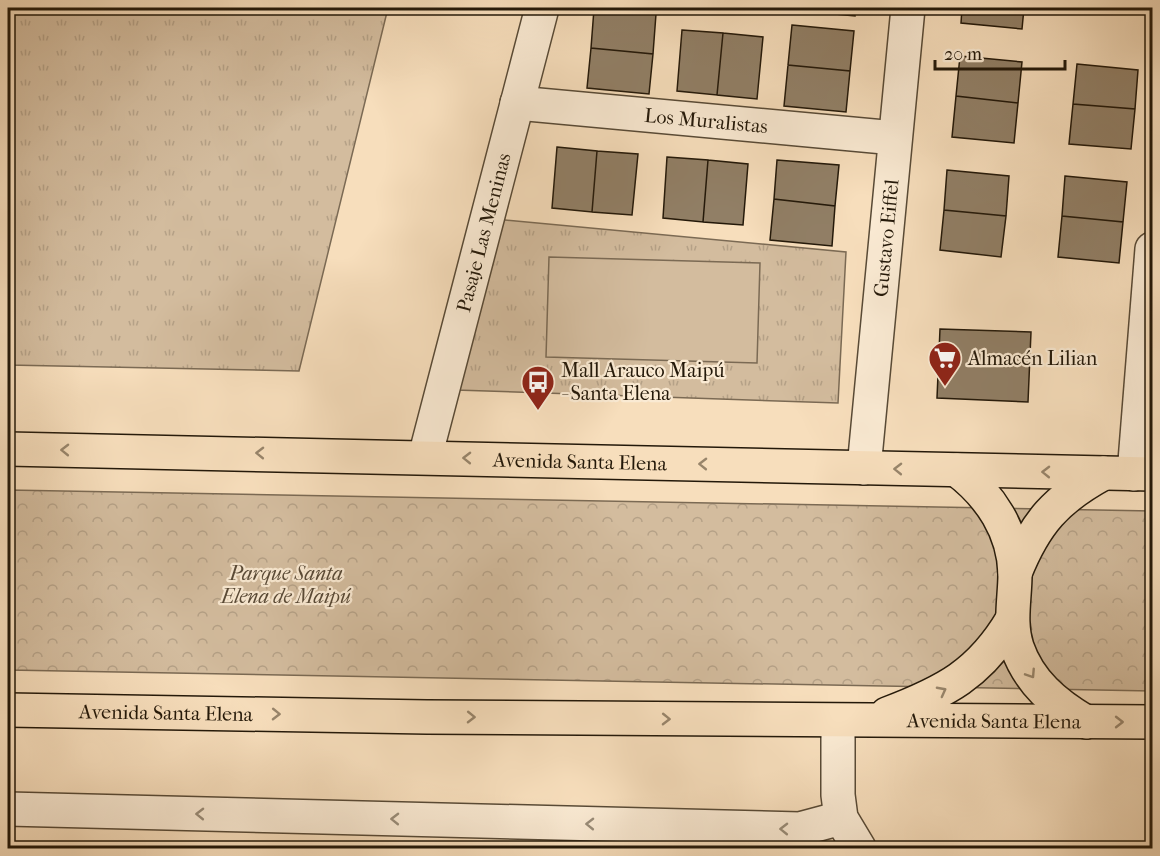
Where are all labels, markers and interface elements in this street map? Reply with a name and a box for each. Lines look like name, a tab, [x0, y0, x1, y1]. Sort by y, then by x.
scale bar	[935, 33, 1066, 71]
text: 20 m	[944, 44, 982, 65]
street label: Los Muralistas	[643, 103, 769, 138]
street label: Pasaje Las Meninas	[452, 150, 515, 315]
street label: Gustavo Eiffel	[869, 178, 903, 298]
supermarket icon: Almacén Lilian	[927, 340, 963, 387]
place label: Almacén Lilian	[967, 347, 1098, 370]
place label: Mall Arauco Maipú - Santa Elena	[561, 359, 725, 405]
bus stop icon: Mall Arauco Maipú - Santa Elena	[520, 364, 556, 411]
one-way arrow	[61, 444, 70, 456]
one-way arrow	[256, 447, 265, 459]
street label: Avenida Santa Elena	[492, 448, 668, 475]
one-way arrow	[462, 452, 471, 464]
one-way arrow	[699, 458, 708, 470]
one-way arrow	[894, 463, 903, 475]
one-way arrow	[1041, 466, 1050, 478]
park label: Parque Santa Elena de Maipú	[220, 562, 352, 608]
one-way arrow	[1024, 667, 1035, 678]
one-way arrow	[936, 687, 946, 698]
street label: Avenida Santa Elena	[78, 700, 254, 726]
one-way arrow	[271, 708, 280, 721]
street label: Avenida Santa Elena	[906, 709, 1082, 733]
one-way arrow	[466, 711, 475, 723]
one-way arrow	[661, 713, 670, 725]
one-way arrow	[1115, 716, 1124, 728]
one-way arrow	[195, 808, 204, 820]
one-way arrow	[390, 813, 399, 825]
one-way arrow	[585, 818, 594, 830]
one-way arrow	[780, 823, 789, 835]

